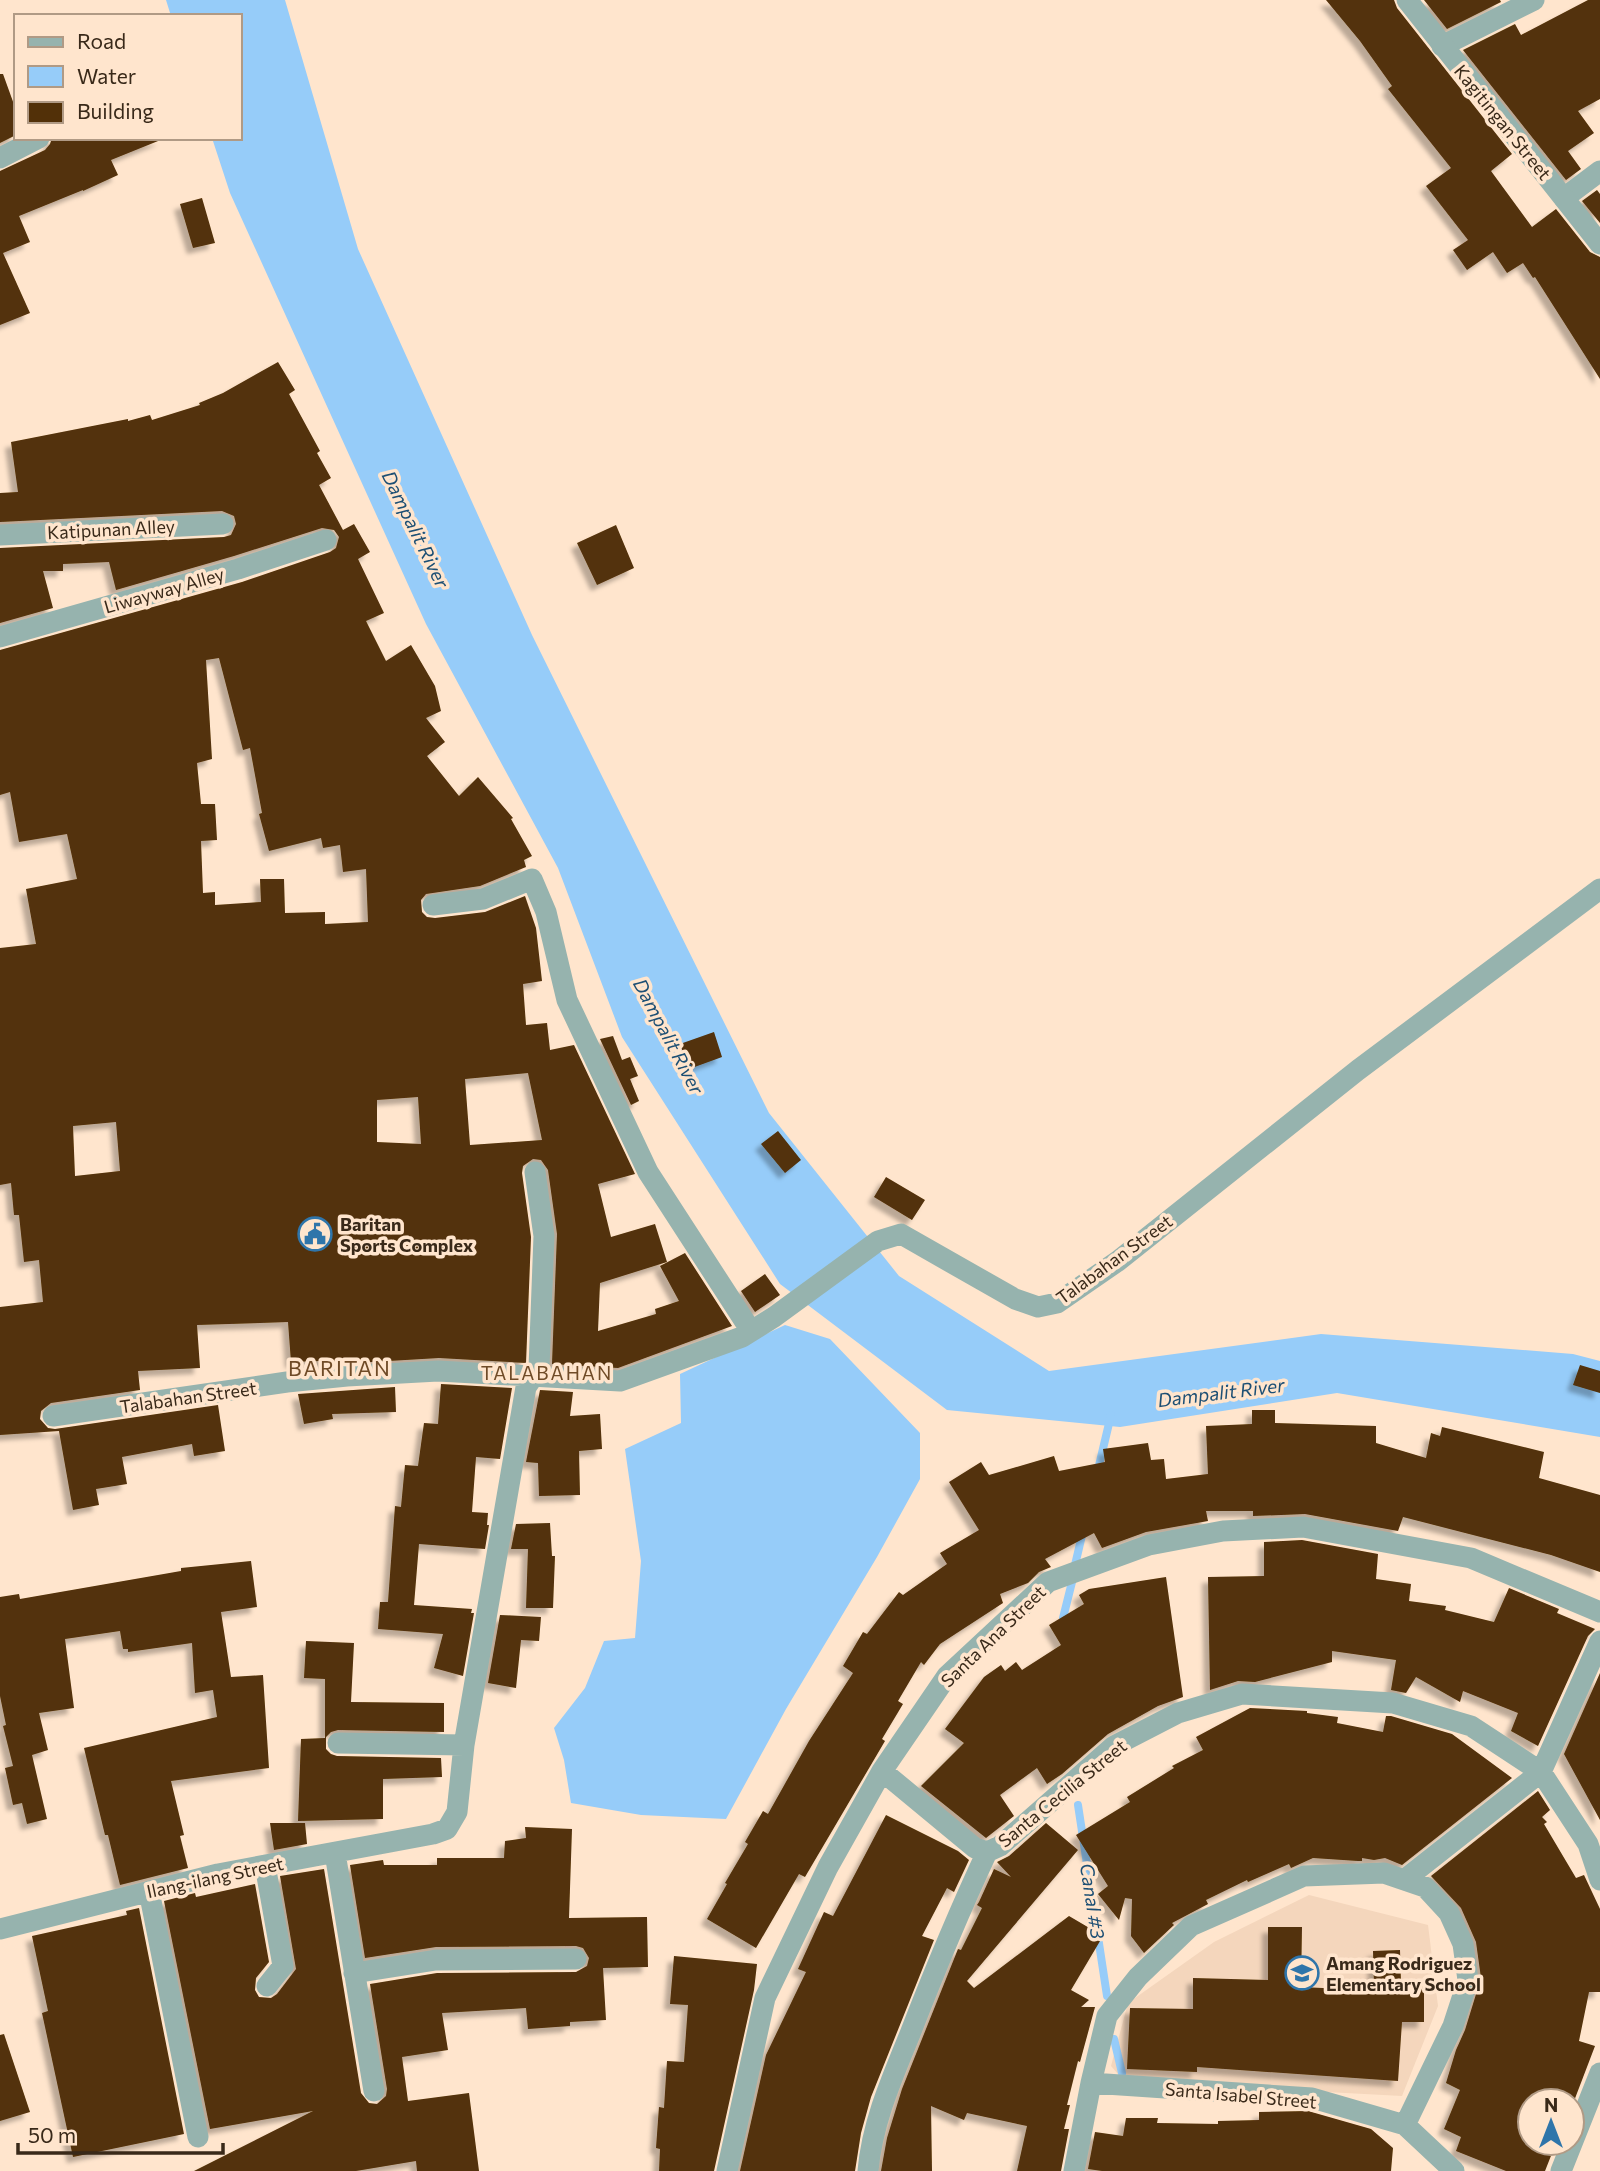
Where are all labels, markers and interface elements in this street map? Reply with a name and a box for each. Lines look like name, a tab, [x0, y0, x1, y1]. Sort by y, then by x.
legend	[14, 14, 242, 140]
text: Road	[77, 28, 126, 53]
street label: Kagitingan Street	[1450, 60, 1556, 184]
text: Water	[77, 63, 136, 88]
text: Building	[77, 98, 154, 123]
water label: Dampalit River	[378, 467, 455, 593]
street label: Katipunan Alley	[47, 515, 175, 543]
street label: Liwayway Alley	[101, 562, 227, 618]
water label: Dampalit River	[629, 974, 710, 1099]
street label: Talabahan Street	[1052, 1210, 1176, 1308]
place label: Baritan Sports Complex	[340, 1213, 473, 1256]
public building icon: Baritan Sports Complex	[296, 1215, 334, 1253]
district label: BARITAN	[288, 1355, 392, 1380]
district label: TALABAHAN	[481, 1361, 613, 1384]
water label: Dampalit River	[1156, 1373, 1287, 1411]
street label: Talabahan Street	[118, 1377, 258, 1417]
street label: Santa Ana Street	[936, 1581, 1050, 1691]
street label: Santa Cecilia Street	[993, 1734, 1131, 1852]
street label: Ilang-ilang Street	[145, 1852, 285, 1902]
water label: Canal #3	[1076, 1862, 1110, 1941]
place label: Amang Rodriguez Elementary School	[1326, 1952, 1481, 1995]
school or university icon: Amang Rodriguez Elementary School	[1283, 1954, 1321, 1992]
street label: Santa Isabel Street	[1164, 2077, 1318, 2113]
north arrow	[1516, 2087, 1586, 2157]
text: N	[1544, 2093, 1558, 2116]
scale bar	[18, 2112, 222, 2156]
text: 50 m	[28, 2122, 76, 2147]

